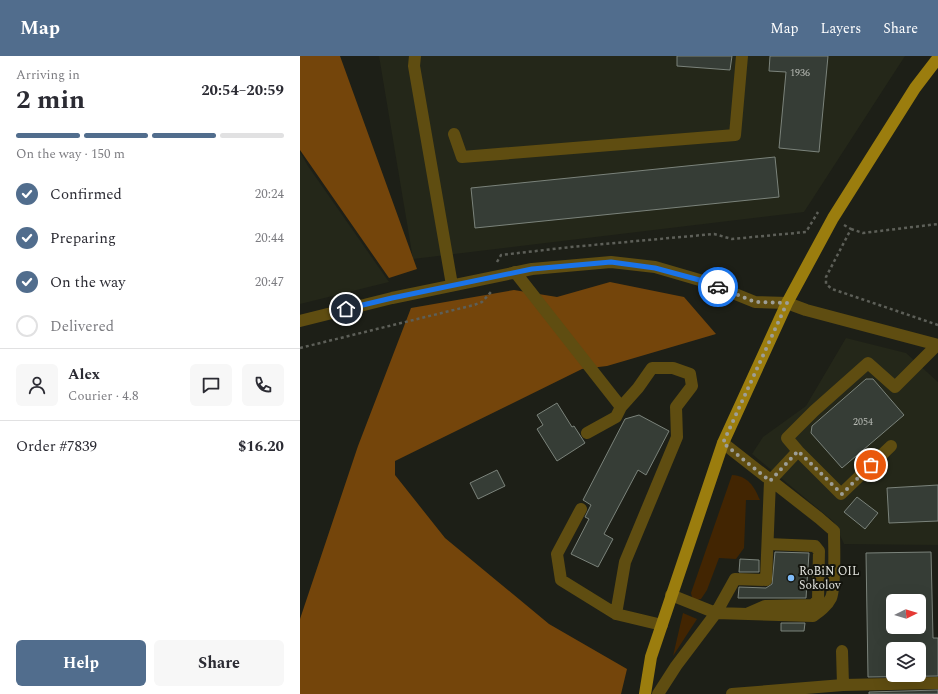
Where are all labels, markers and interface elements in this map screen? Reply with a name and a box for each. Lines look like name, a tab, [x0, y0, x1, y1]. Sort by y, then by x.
text: Map	[20, 14, 60, 43]
text: Map	[770, 18, 799, 39]
text: Layers	[821, 18, 861, 39]
text: Share	[883, 18, 918, 39]
text: Arriving in	[16, 65, 80, 85]
house number: 1936	[790, 65, 810, 81]
text: 20:54–20:59	[201, 79, 284, 102]
text: 2 min	[16, 80, 85, 120]
text: On the way · 150 m	[16, 144, 125, 164]
icon: check	[16, 183, 38, 205]
text: Confirmed	[50, 183, 122, 206]
text: 20:24	[255, 184, 284, 204]
icon: check	[16, 227, 38, 249]
text: Preparing	[50, 227, 116, 250]
text: 20:44	[255, 228, 284, 248]
courier	[698, 267, 738, 307]
icon: check	[16, 271, 38, 293]
text: On the way	[50, 271, 125, 294]
text: 20:47	[255, 272, 284, 292]
icon: car	[707, 276, 729, 298]
pin	[329, 292, 363, 326]
icon: home	[335, 298, 357, 320]
text: Delivered	[50, 315, 114, 338]
text: Alex	[68, 363, 100, 386]
button: person	[16, 364, 58, 406]
button: chat	[190, 364, 232, 406]
button: phone	[242, 364, 284, 406]
text: Courier · 4.8	[68, 386, 138, 406]
house number: 2054	[853, 414, 873, 430]
text: Order #7839	[16, 435, 97, 458]
text: $16.20	[238, 435, 284, 458]
pin	[854, 448, 888, 482]
icon: bag	[860, 454, 882, 476]
place label: RoBiN OIL Sokolov	[799, 562, 860, 595]
marker: RoBiN OIL Sokolov	[786, 573, 796, 583]
north arrow	[886, 594, 926, 634]
map controls	[886, 594, 926, 682]
button: Help	[16, 640, 146, 686]
button: Share	[154, 640, 284, 686]
button: layers	[886, 642, 926, 682]

